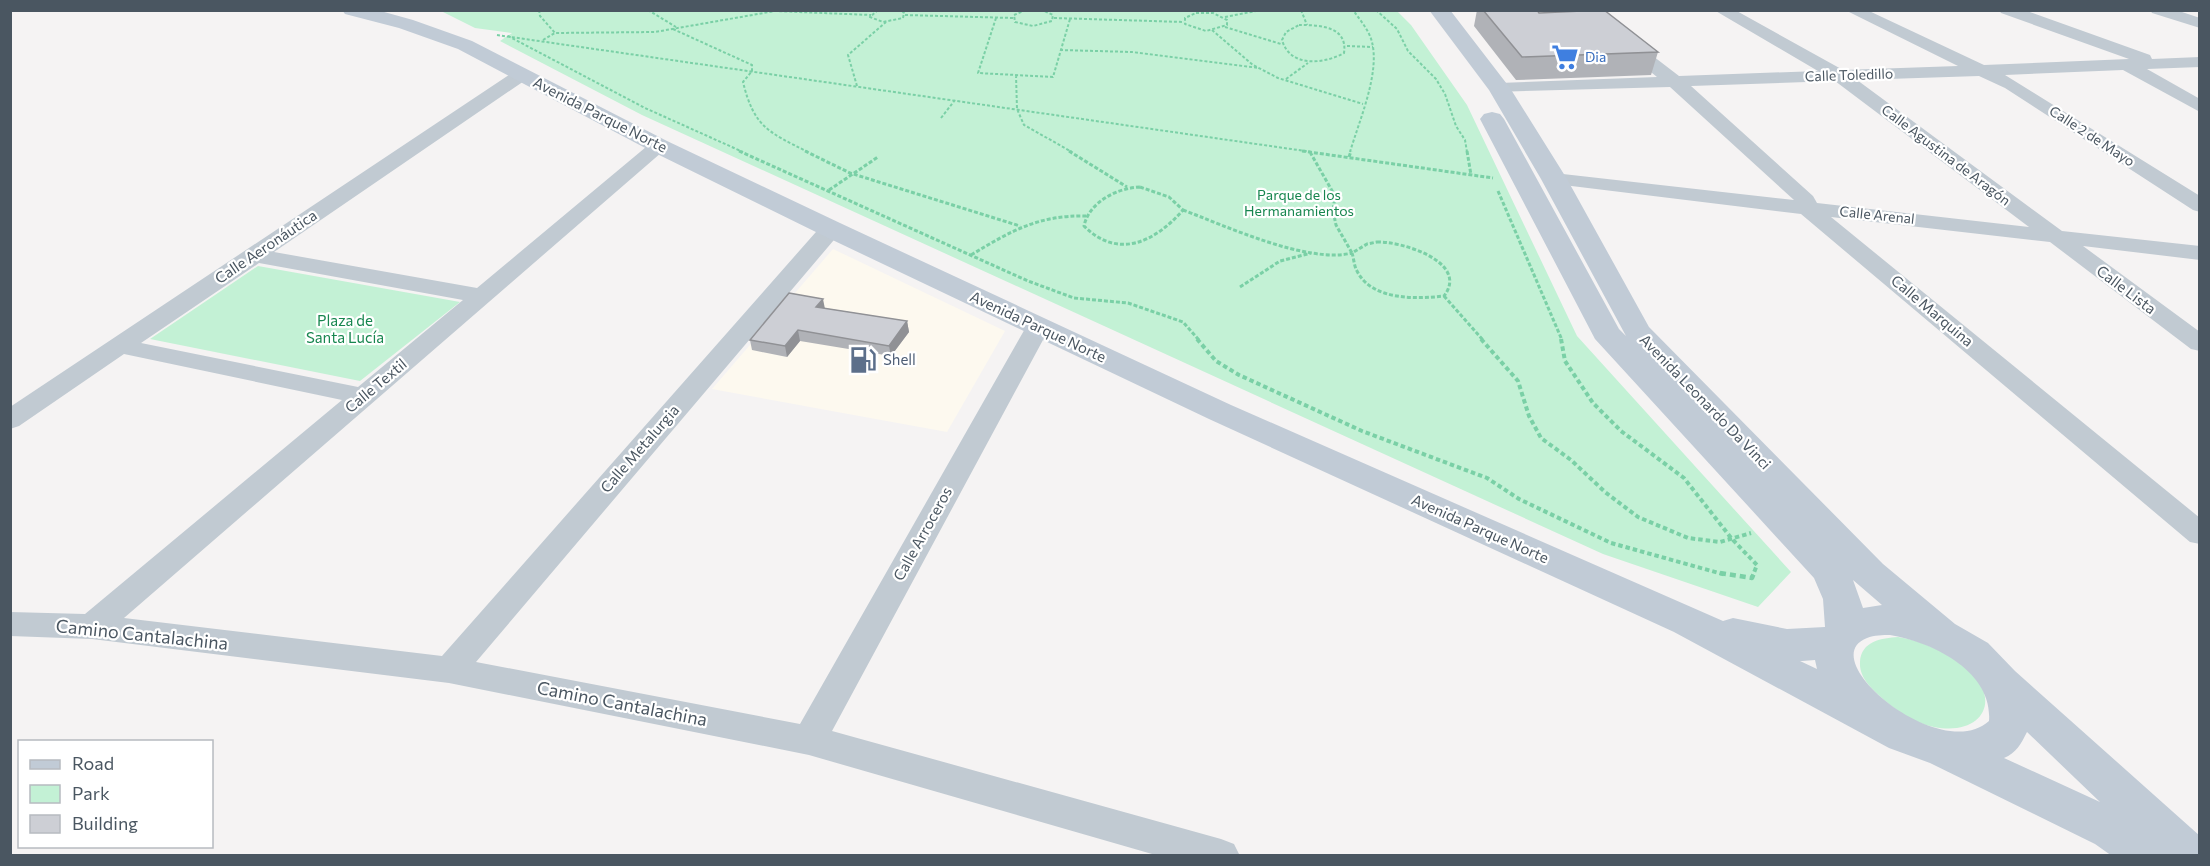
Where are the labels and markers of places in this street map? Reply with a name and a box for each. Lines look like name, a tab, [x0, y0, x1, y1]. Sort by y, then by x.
supermarket icon: Dia	[1550, 42, 1580, 72]
place label: Dia	[1585, 48, 1606, 65]
fuel station icon: Shell	[848, 345, 878, 375]
place label: Shell	[883, 350, 916, 368]

